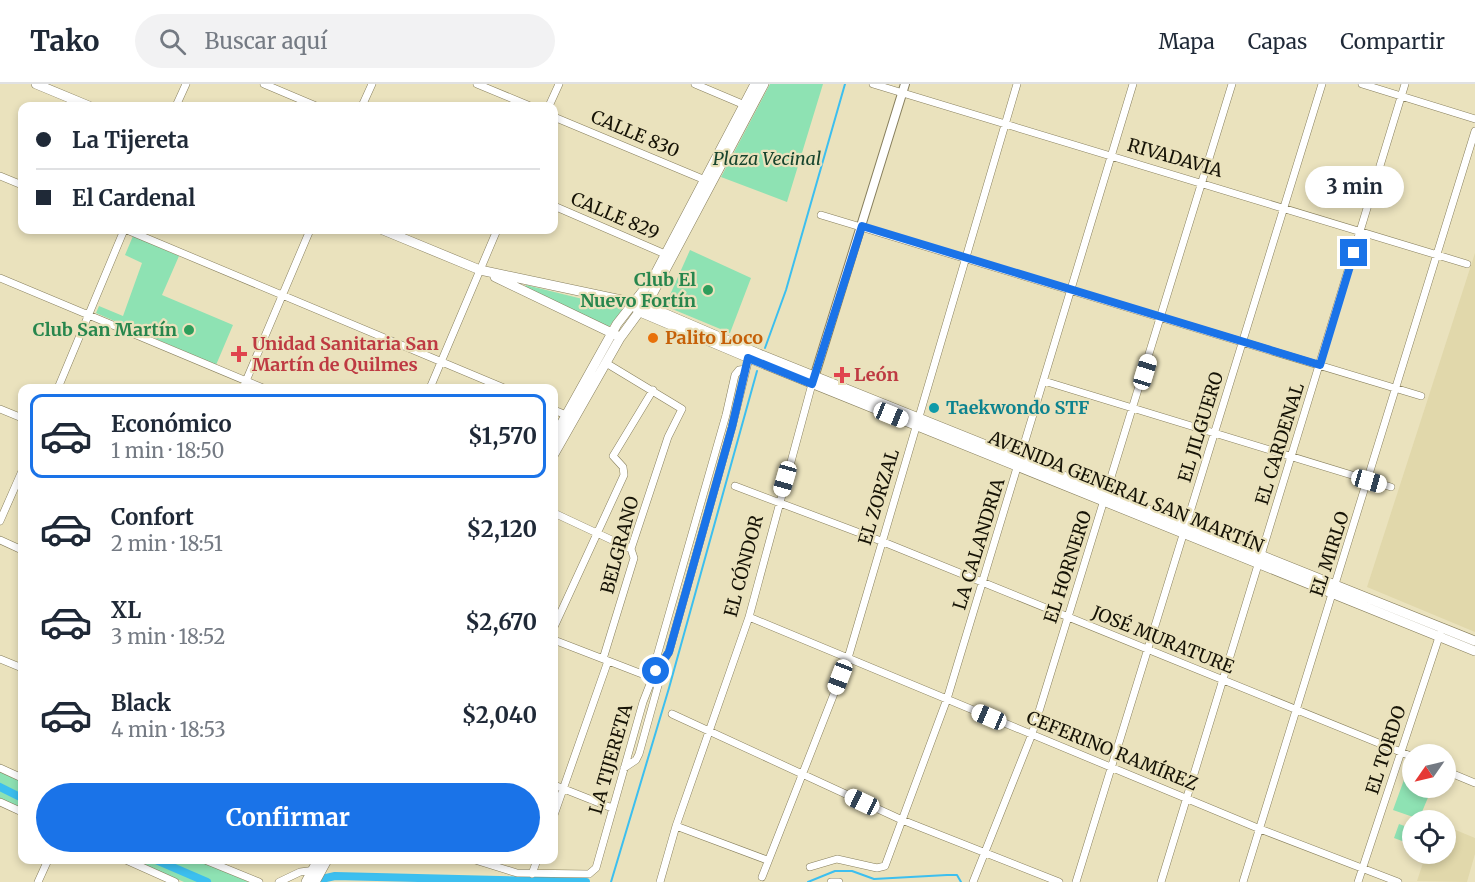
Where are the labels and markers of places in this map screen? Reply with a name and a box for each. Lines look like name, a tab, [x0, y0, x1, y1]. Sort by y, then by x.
place label: Club El Nuevo Fortín	[580, 268, 696, 312]
marker: Club El Nuevo Fortín	[701, 283, 715, 297]
place label: Club San Martín	[33, 318, 177, 341]
marker: Club San Martín	[182, 323, 196, 337]
place label: Palito Loco	[665, 326, 763, 349]
marker: Palito Loco	[646, 331, 660, 345]
place label: Unidad Sanitaria San Martín de Quilmes	[252, 332, 439, 376]
marker: Unidad Sanitaria San Martín de Quilmes	[230, 345, 248, 363]
place label: León	[854, 363, 899, 386]
marker: León	[835, 368, 849, 382]
place label: Taekwondo STF	[946, 396, 1089, 419]
marker: Taekwondo STF	[927, 401, 941, 415]

